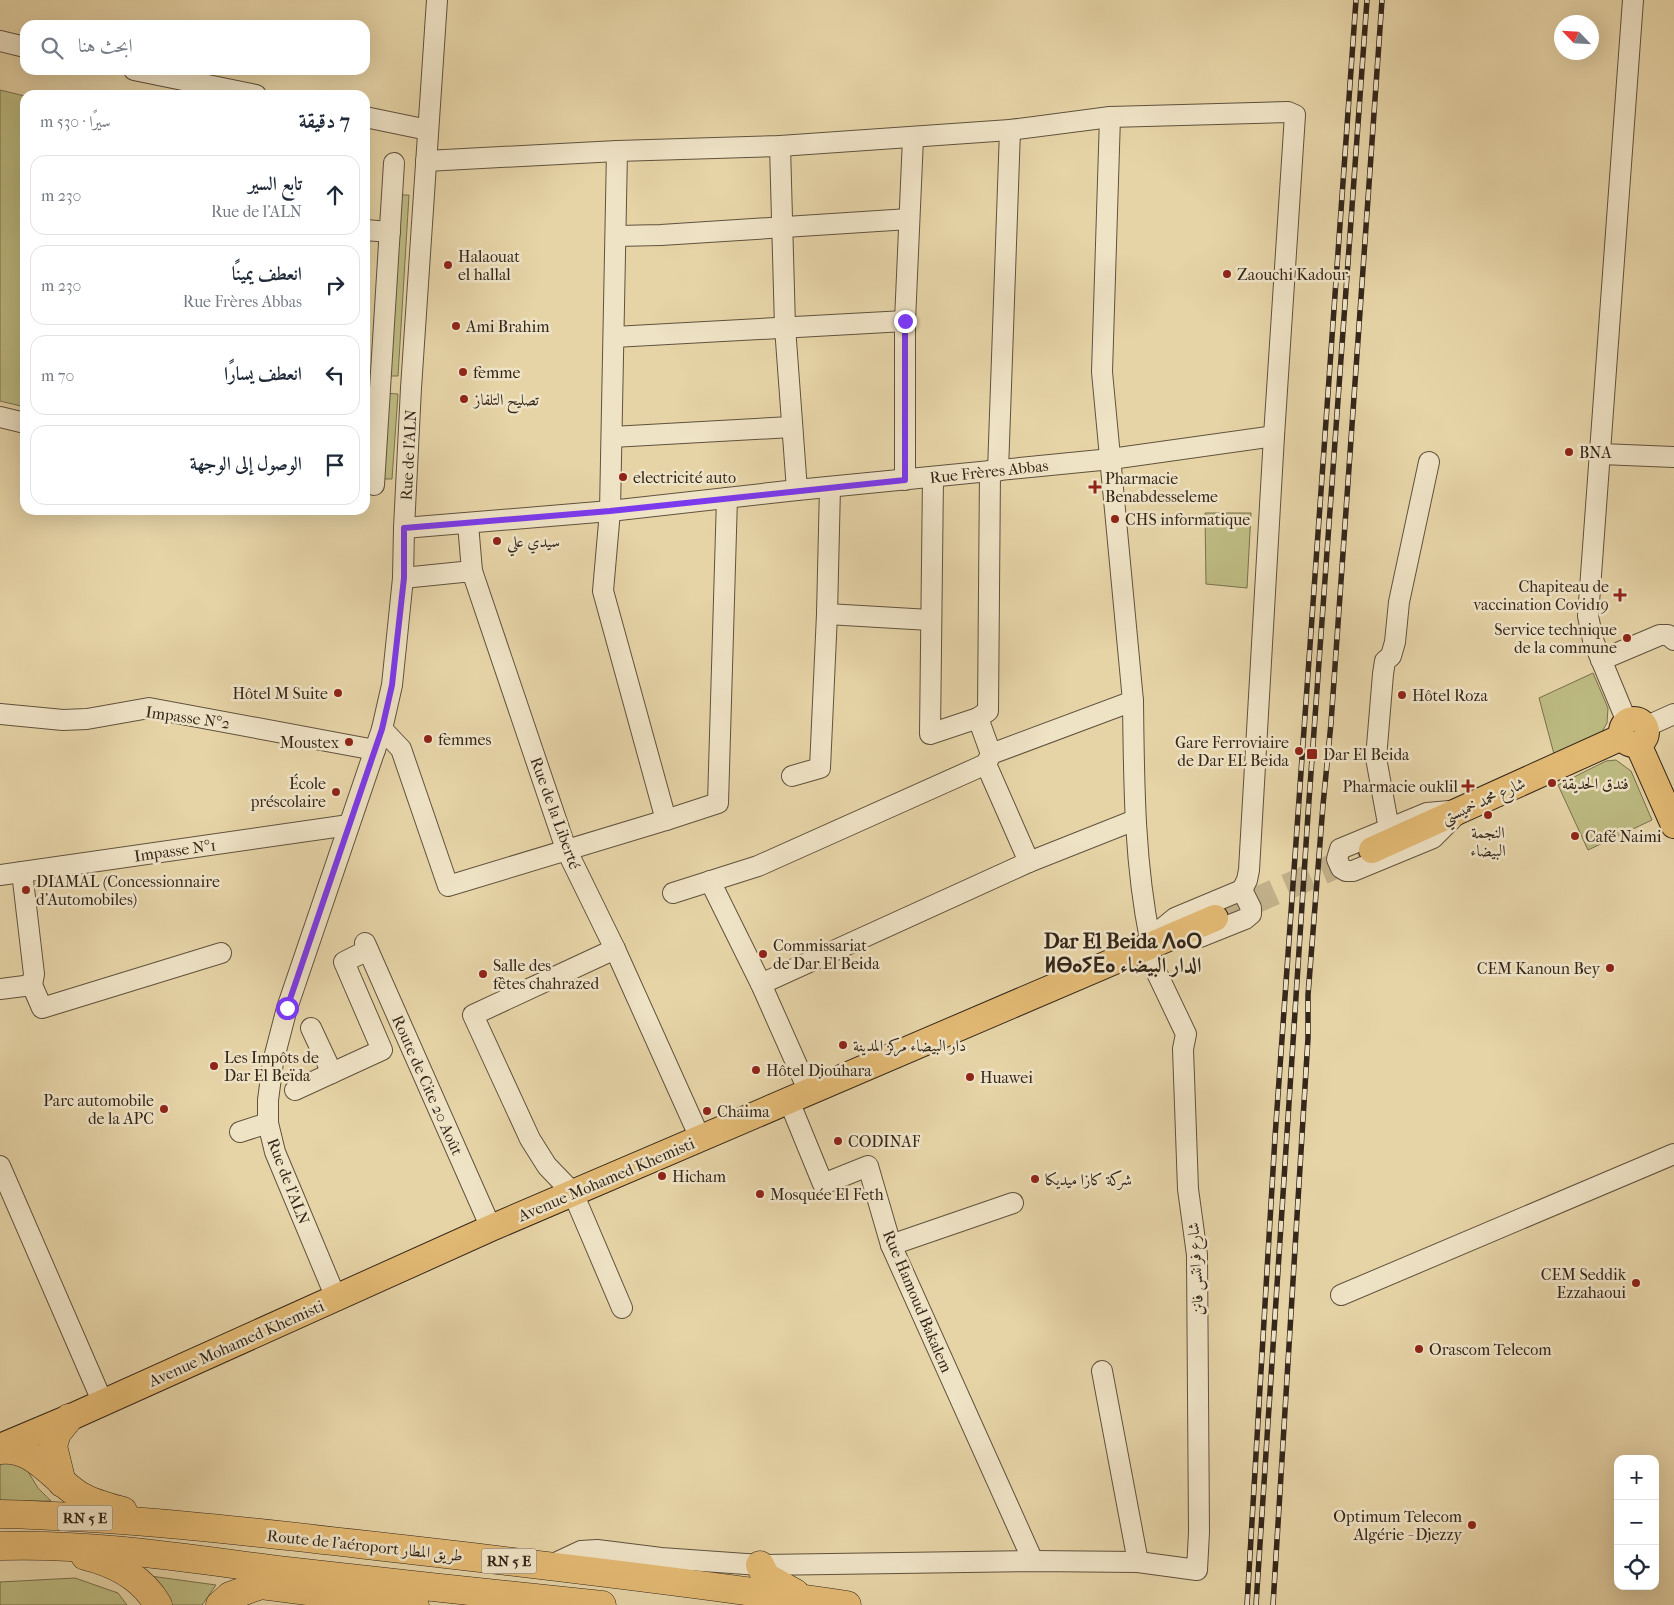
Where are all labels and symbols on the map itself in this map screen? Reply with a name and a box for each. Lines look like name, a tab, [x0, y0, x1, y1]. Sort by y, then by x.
north arrow	[1554, 15, 1599, 60]
place label: Halaouat el hallal	[458, 247, 520, 284]
marker: Halaouat el hallal	[442, 259, 454, 271]
place label: Zaouchi Kadour	[1237, 265, 1348, 284]
marker: Zaouchi Kadour	[1221, 268, 1233, 280]
route end	[894, 310, 917, 333]
place label: Ami Brahim	[465, 317, 550, 336]
marker: Ami Brahim	[450, 320, 462, 332]
place label: femme	[473, 363, 520, 382]
marker: femme	[457, 366, 469, 378]
place label: تصليح التلفاز	[472, 390, 540, 414]
marker: تصليح التلفاز	[458, 393, 470, 405]
street label: Rue de l'ALN	[397, 409, 420, 501]
place label: BNA	[1579, 443, 1612, 462]
marker: BNA	[1563, 446, 1575, 458]
street label: Rue Frères Abbas	[929, 456, 1049, 487]
place label: electricité auto	[633, 468, 736, 487]
place label: Pharmacie Benabdesseleme	[1105, 469, 1218, 506]
marker: electricité auto	[617, 471, 629, 483]
marker: Pharmacie Benabdesseleme	[1089, 481, 1101, 493]
place label: CHS informatique	[1125, 510, 1250, 529]
marker: CHS informatique	[1109, 513, 1121, 525]
place label: سيدي علي	[507, 532, 560, 557]
marker: سيدي علي	[491, 535, 503, 547]
place label: Chapiteau de vaccination Covid19	[1473, 577, 1609, 614]
marker: Chapiteau de vaccination Covid19	[1613, 588, 1627, 602]
place label: Service technique de la commune	[1494, 620, 1617, 657]
marker: Service technique de la commune	[1621, 632, 1633, 644]
place label: Hôtel M Suite	[233, 684, 328, 703]
place label: Hôtel Roza	[1412, 686, 1488, 705]
marker: Hôtel M Suite	[332, 687, 344, 699]
marker: Hôtel Roza	[1396, 689, 1408, 701]
street label: Impasse N°2	[145, 702, 231, 733]
place label: femmes	[438, 730, 491, 749]
place label: Moustex	[280, 733, 340, 752]
marker: femmes	[422, 733, 434, 745]
place label: Gare Ferroviaire de Dar EL Beida	[1175, 733, 1290, 770]
marker: Moustex	[343, 736, 355, 748]
marker: Gare Ferroviaire de Dar EL Beida	[1293, 745, 1305, 757]
place label: Dar El Beida	[1323, 745, 1410, 764]
marker: Dar El Beida	[1305, 747, 1319, 761]
street label: Rue de la Liberté	[526, 754, 585, 872]
place label: École préscolaire	[250, 773, 326, 811]
street label: شارع محمد خميستي	[1438, 773, 1531, 833]
place label: فندق الحديقة	[1562, 774, 1629, 794]
place label: Pharmacie ouklil	[1343, 777, 1459, 796]
marker: فندق الحديقة	[1546, 777, 1558, 789]
marker: Pharmacie ouklil	[1462, 780, 1474, 792]
marker: École préscolaire	[330, 786, 342, 798]
marker: النجمة البيضاء	[1482, 809, 1494, 821]
place label: النجمة البيضاء	[1470, 823, 1506, 860]
place label: Café Naimi	[1585, 827, 1662, 846]
marker: Café Naimi	[1569, 830, 1581, 842]
street label: Impasse N°1	[133, 835, 217, 866]
place label: DIAMAL (Concessionnaire d'Automobiles)	[36, 872, 220, 909]
marker: DIAMAL (Concessionnaire d'Automobiles)	[20, 884, 32, 896]
district label: Dar El Beida ⴷⴰⵔ ⵍⴱⴰⵢⴹⴰ الدار البيضاء	[1044, 929, 1202, 978]
place label: Commissariat de Dar El Beida	[773, 936, 880, 973]
marker: Commissariat de Dar El Beida	[757, 948, 769, 960]
place label: Salle des fêtes chahrazed	[493, 956, 599, 993]
place label: CEM Kanoun Bey	[1477, 959, 1600, 978]
marker: CEM Kanoun Bey	[1604, 962, 1616, 974]
marker: Salle des fêtes chahrazed	[477, 968, 489, 980]
route start	[276, 997, 299, 1020]
street label: Route de Cite 20 Août	[388, 1012, 467, 1158]
place label: دار البيضاء مركز المدينة	[853, 1036, 966, 1057]
marker: دار البيضاء مركز المدينة	[837, 1039, 849, 1051]
place label: Les Impôts de Dar El Beïda	[224, 1048, 319, 1085]
marker: Les Impôts de Dar El Beïda	[208, 1060, 220, 1072]
place label: Hôtel Djouhara	[766, 1061, 872, 1080]
marker: Hôtel Djouhara	[750, 1064, 762, 1076]
place label: Huawei	[980, 1068, 1033, 1087]
marker: Huawei	[964, 1071, 976, 1083]
place label: Parc automobile de la APC	[43, 1091, 154, 1128]
place label: Chaima	[717, 1102, 770, 1121]
marker: Parc automobile de la APC	[158, 1103, 170, 1115]
marker: Chaima	[701, 1105, 713, 1117]
place label: CODINAF	[848, 1132, 921, 1151]
street label: Avenue Mohamed Khemisti	[514, 1133, 698, 1226]
street label: Rue de l'ALN	[263, 1135, 314, 1227]
marker: CODINAF	[832, 1135, 844, 1147]
place label: Hicham	[672, 1167, 727, 1186]
marker: Hicham	[656, 1170, 668, 1182]
place label: شركة كازا ميديكا	[1045, 1170, 1132, 1190]
marker: شركة كازا ميديكا	[1029, 1173, 1041, 1185]
place label: Mosquée El Feth	[770, 1185, 884, 1204]
marker: Mosquée El Feth	[754, 1188, 766, 1200]
street label: شارع فرانتس فانن	[1184, 1222, 1211, 1316]
street label: Rue Hamoud Bakalem	[879, 1227, 956, 1376]
place label: CEM Seddik Ezzahaoui	[1541, 1265, 1627, 1302]
marker: CEM Seddik Ezzahaoui	[1630, 1277, 1642, 1289]
street label: Avenue Mohamed Khemisti	[145, 1296, 327, 1391]
place label: Orascom Telecom	[1429, 1340, 1552, 1359]
marker: Orascom Telecom	[1413, 1343, 1425, 1355]
road number: RN 5 E	[58, 1506, 112, 1530]
place label: Optimum Telecom Algérie - Djezzy	[1333, 1507, 1463, 1544]
marker: Optimum Telecom Algérie - Djezzy	[1466, 1519, 1478, 1531]
street label: Route de l'aéroport طريق المطار	[266, 1526, 464, 1566]
road number: RN 5 E	[482, 1548, 536, 1574]

